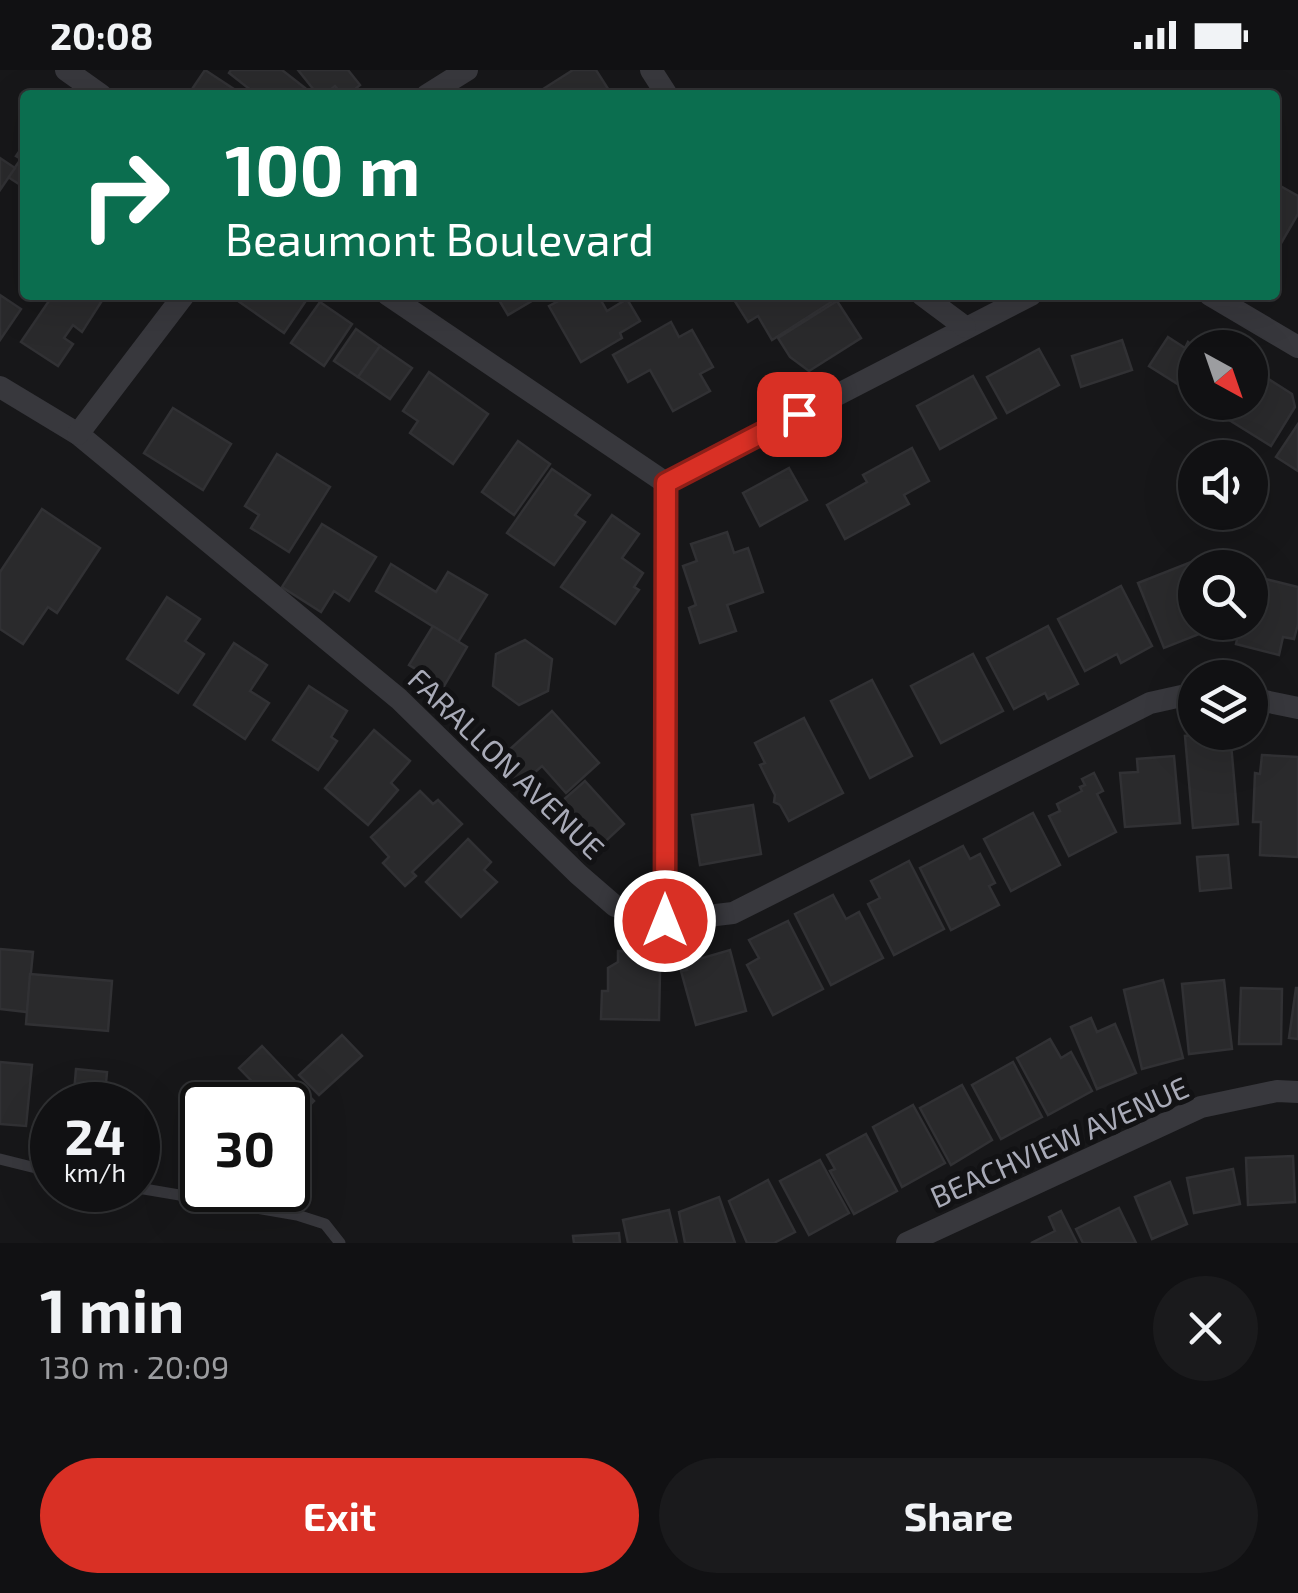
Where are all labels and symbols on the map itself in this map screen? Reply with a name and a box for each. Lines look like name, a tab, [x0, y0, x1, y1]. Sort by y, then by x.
north arrow	[1178, 330, 1268, 420]
pin	[757, 372, 842, 457]
street label: FARALLON AVENUE	[401, 660, 613, 866]
position arrow	[613, 869, 717, 973]
street label: BEACHVIEW AVENUE	[924, 1068, 1194, 1214]
speed limit sign: 30	[180, 1082, 310, 1212]

